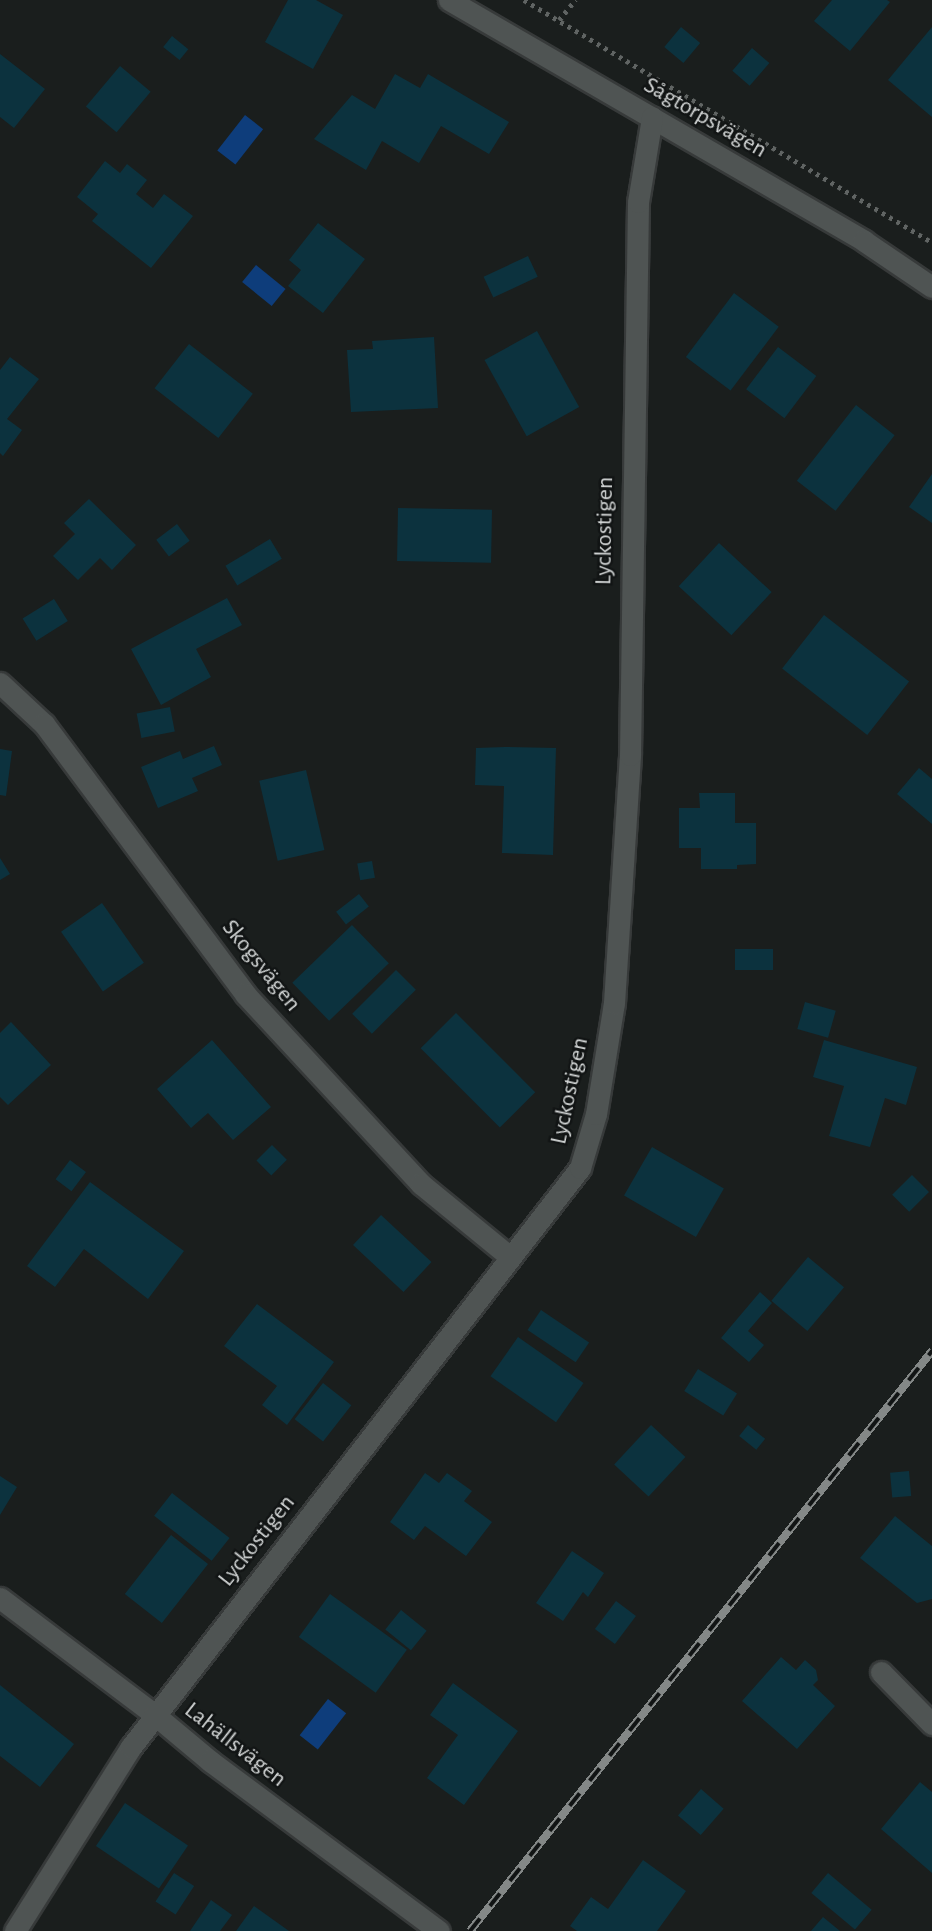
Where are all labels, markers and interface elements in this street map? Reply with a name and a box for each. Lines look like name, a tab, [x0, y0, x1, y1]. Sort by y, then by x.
street label: Sågtorpsvägen	[638, 71, 772, 165]
street label: Lyckostigen	[590, 477, 620, 585]
street label: Skogsvägen	[215, 914, 307, 1018]
street label: Lyckostigen	[545, 1035, 595, 1147]
street label: Lyckostigen	[212, 1489, 302, 1593]
street label: Lahällsvägen	[178, 1696, 292, 1794]

